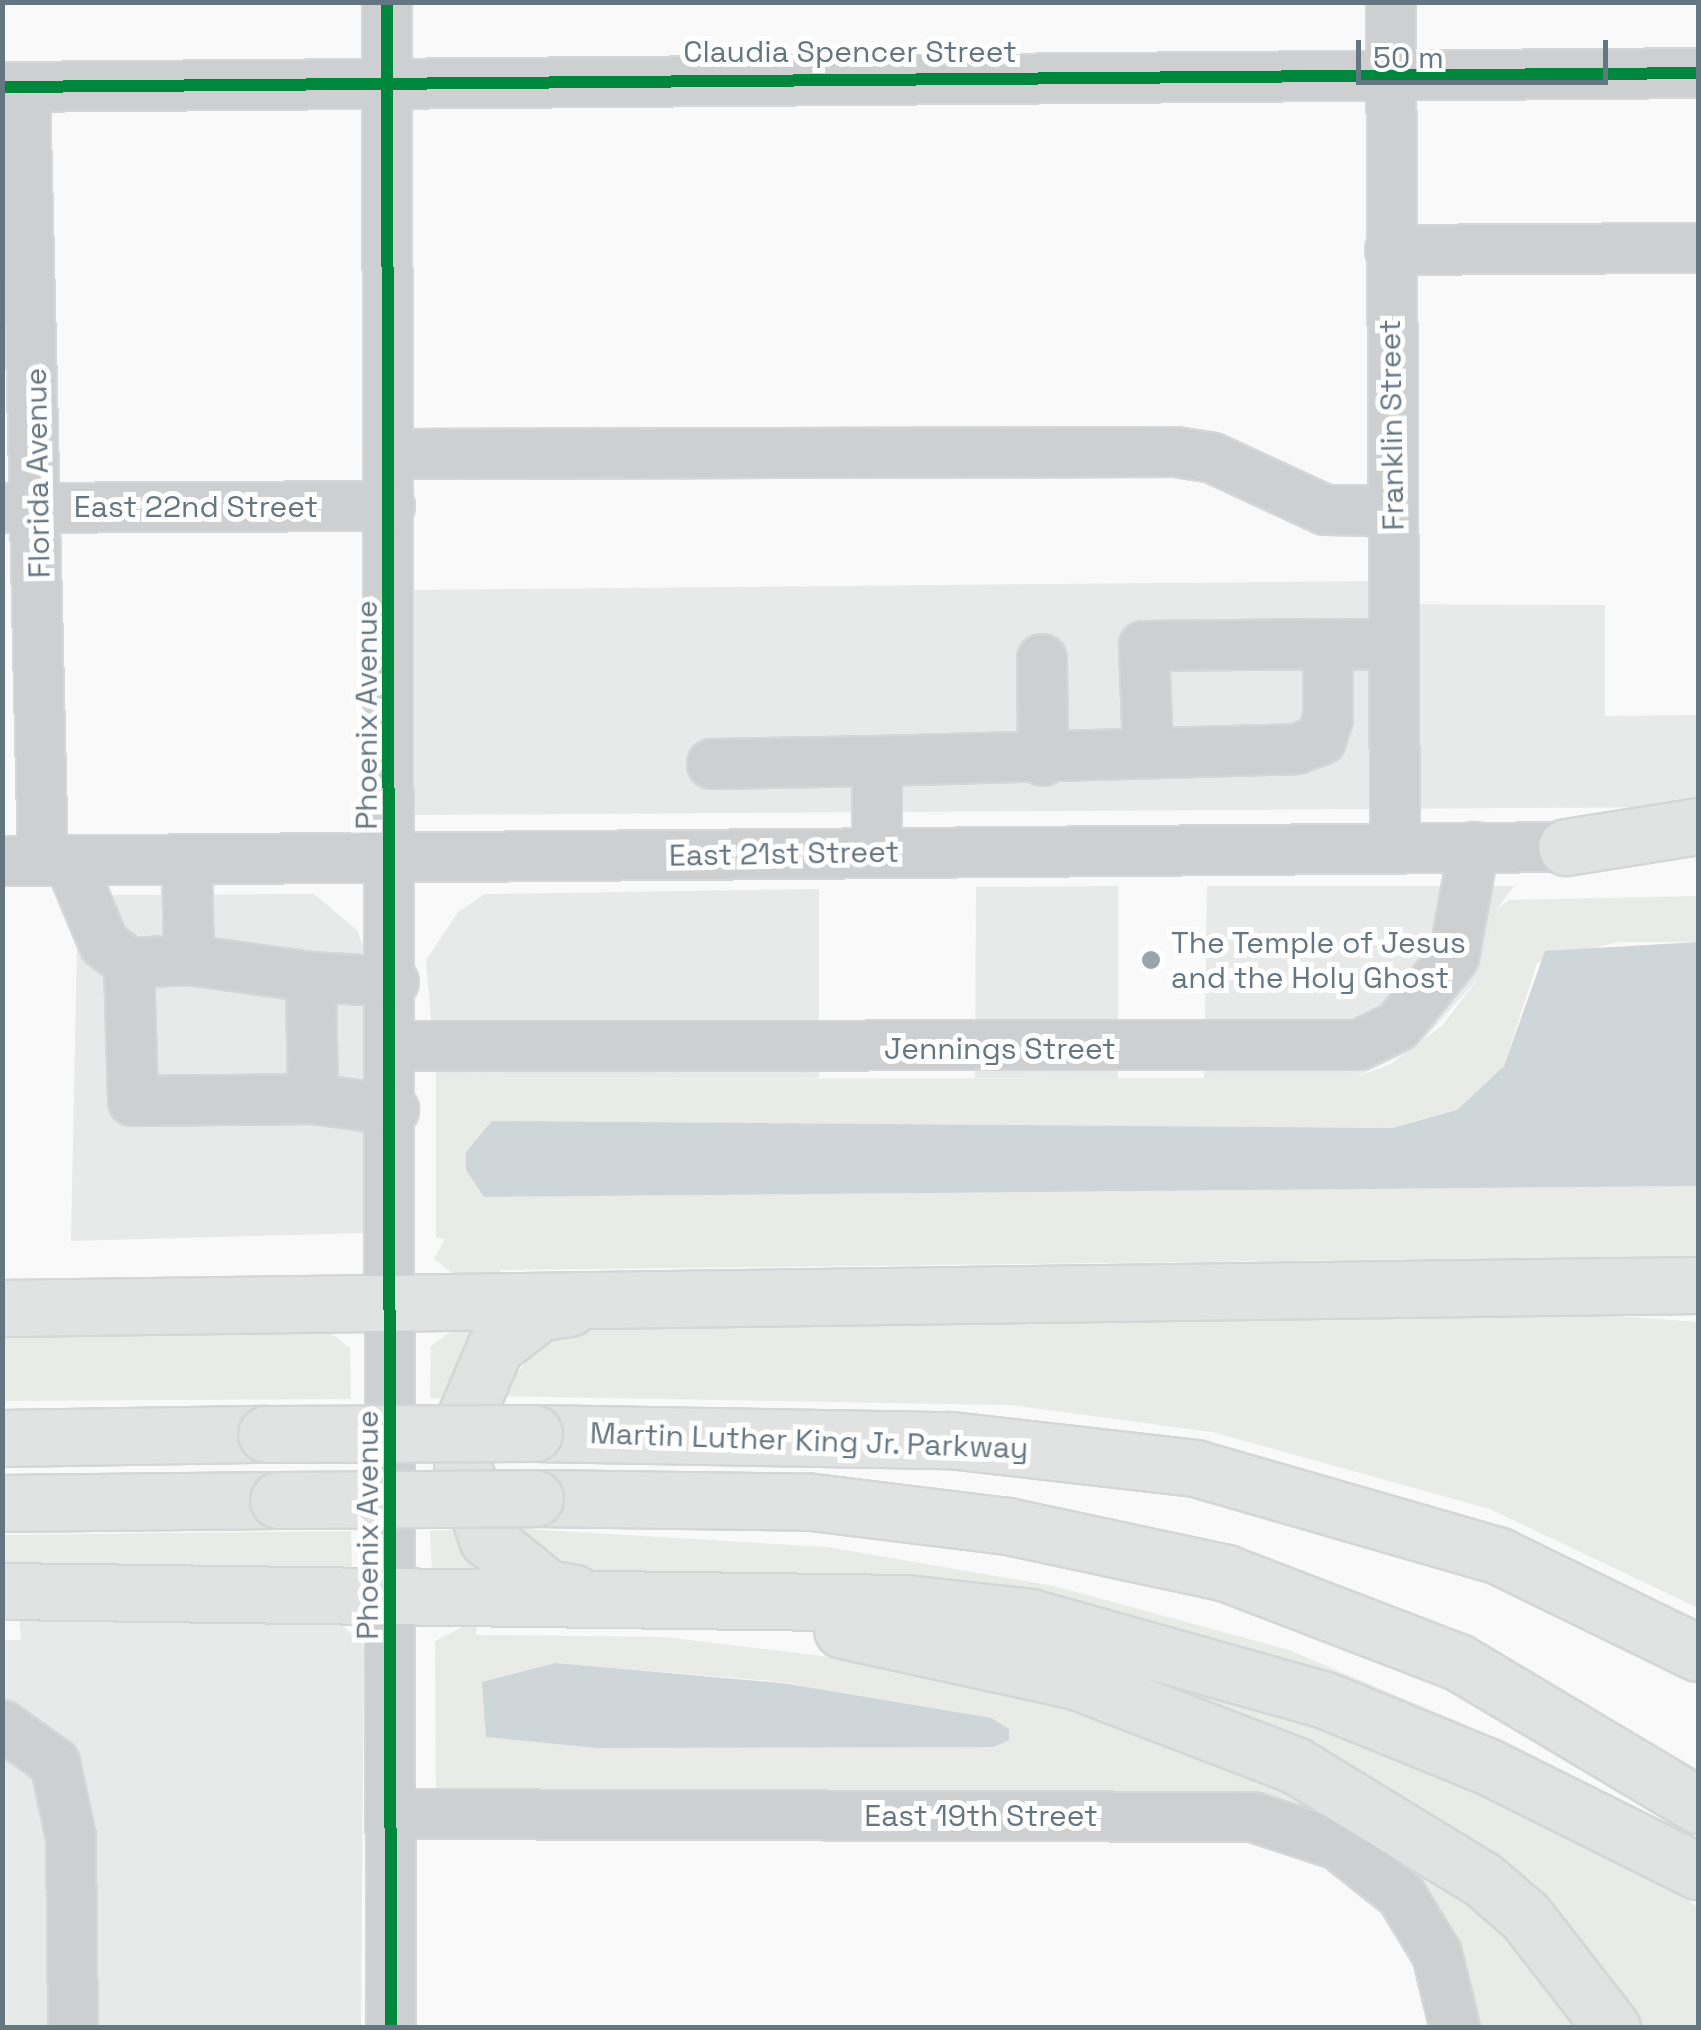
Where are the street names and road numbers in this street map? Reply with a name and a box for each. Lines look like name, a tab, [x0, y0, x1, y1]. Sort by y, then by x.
street label: Claudia Spencer Street	[683, 34, 1017, 70]
street label: Franklin Street	[1372, 319, 1412, 531]
street label: Florida Avenue	[18, 367, 58, 579]
street label: East 22nd Street	[74, 489, 318, 525]
street label: Phoenix Avenue	[349, 600, 385, 830]
street label: East 21st Street	[669, 834, 899, 874]
street label: Jennings Street	[884, 1031, 1116, 1067]
street label: Phoenix Avenue	[350, 1410, 386, 1640]
street label: Martin Luther King Jr. Parkway	[589, 1415, 1029, 1467]
street label: East 19th Street	[864, 1798, 1098, 1834]

